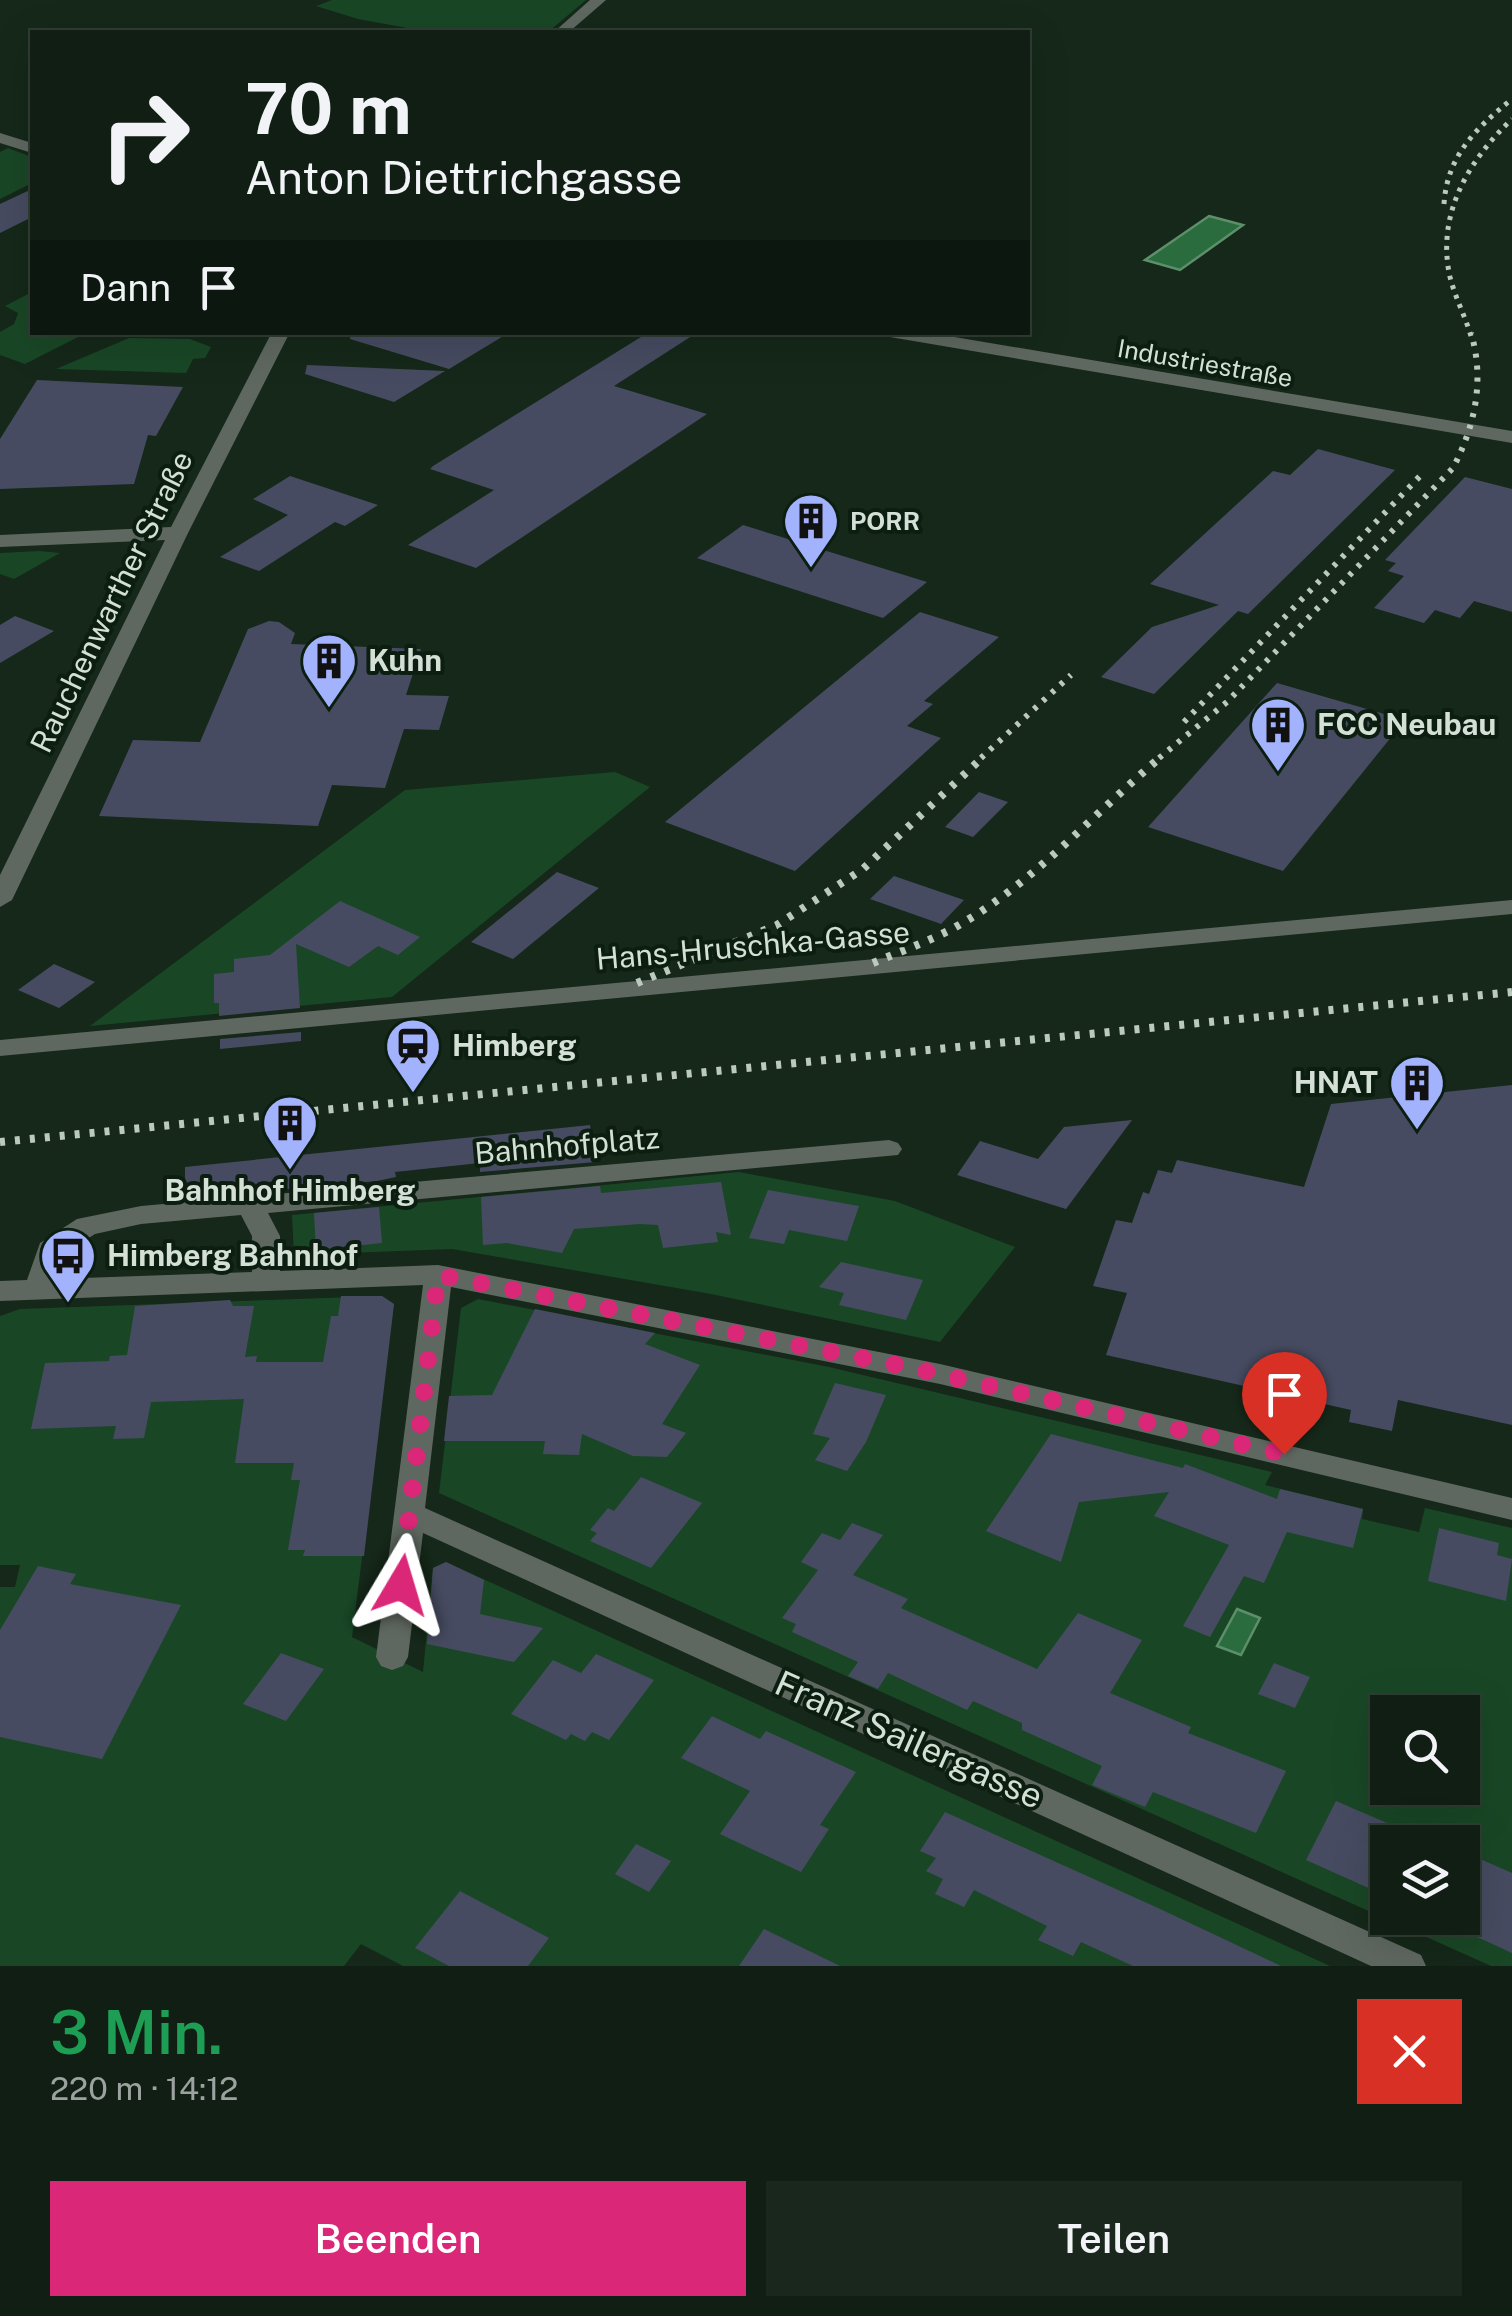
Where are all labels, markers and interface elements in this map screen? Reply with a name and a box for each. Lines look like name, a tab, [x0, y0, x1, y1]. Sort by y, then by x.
text: 70 m	[245, 67, 412, 150]
icon: right	[80, 70, 210, 200]
text: Anton Diettrichgasse	[245, 151, 683, 204]
icon: arrive	[191, 260, 246, 315]
text: Dann	[80, 265, 171, 310]
street label: Industriestraße	[1115, 333, 1295, 393]
street label: Rauchenwarther Straße	[22, 445, 200, 758]
building icon: PORR	[781, 491, 841, 570]
place label: PORR	[850, 506, 920, 536]
building icon: Kuhn	[299, 631, 359, 710]
place label: Kuhn	[368, 642, 442, 678]
building icon: FCC Neubau	[1248, 695, 1308, 774]
place label: FCC Neubau	[1317, 706, 1496, 742]
street label: Hans-Hruschka-Gasse	[594, 913, 911, 977]
station icon: Himberg	[383, 1016, 443, 1095]
place label: Himberg	[452, 1027, 577, 1063]
building icon: HNAT	[1387, 1053, 1447, 1132]
place label: HNAT	[1294, 1064, 1378, 1100]
building icon: Bahnhof Himberg	[260, 1093, 320, 1172]
street label: Bahnhofplatz	[473, 1119, 661, 1171]
place label: Bahnhof Himberg	[165, 1172, 416, 1208]
bus stop icon: Himberg Bahnhof	[38, 1226, 98, 1305]
place label: Himberg Bahnhof	[107, 1237, 358, 1273]
pin	[1242, 1352, 1327, 1455]
icon: arrive	[1257, 1367, 1312, 1422]
position arrow	[349, 1533, 453, 1637]
street label: Franz Sailergasse	[769, 1662, 1049, 1817]
map controls	[1370, 1695, 1480, 1935]
button: search	[1370, 1695, 1480, 1805]
button: layers	[1370, 1825, 1480, 1935]
text: 3 Min.	[50, 1997, 223, 2068]
button: close	[1357, 1999, 1462, 2104]
text: 220 m · 14:12	[50, 2070, 238, 2107]
button: Beenden	[50, 2181, 746, 2296]
button: Teilen	[766, 2181, 1462, 2296]

